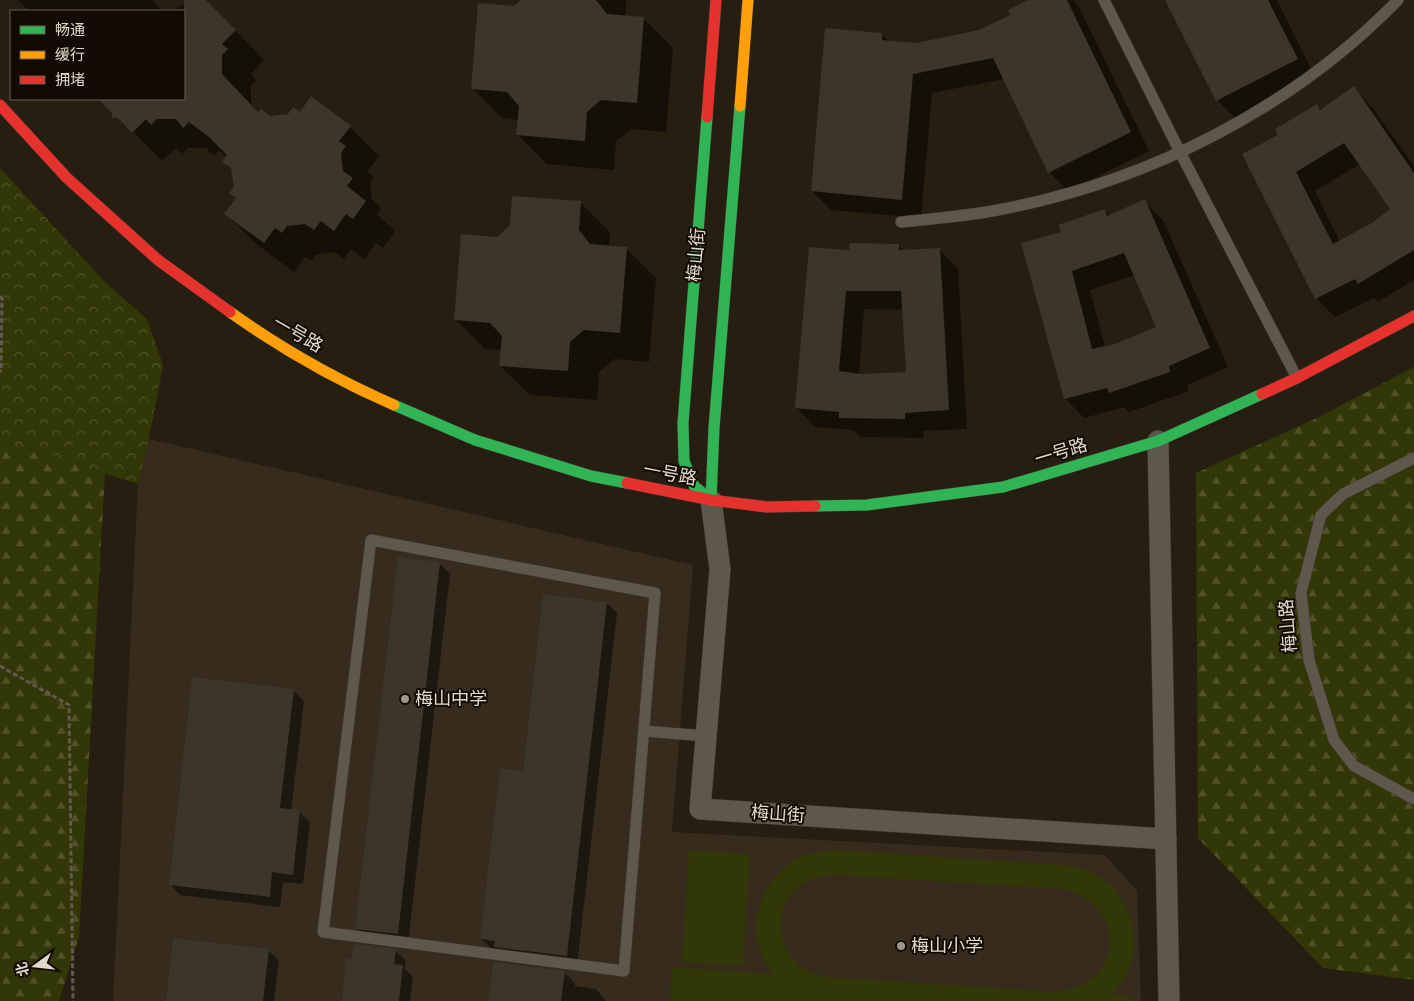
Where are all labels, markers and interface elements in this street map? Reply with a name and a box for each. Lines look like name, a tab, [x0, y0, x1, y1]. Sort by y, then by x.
legend	[10, 10, 185, 100]
text: 畅通	[55, 20, 85, 38]
text: 缓行	[55, 45, 85, 63]
text: 拥堵	[55, 70, 85, 88]
street label: 梅山街	[682, 227, 708, 283]
street label: 一号路	[270, 310, 327, 356]
street label: 一号路	[1032, 433, 1090, 469]
street label: 一号路	[642, 457, 699, 489]
street label: 梅山路	[1274, 598, 1300, 654]
place label: 梅山中学	[415, 687, 487, 709]
marker: 梅山中学	[399, 693, 411, 705]
street label: 梅山街	[750, 800, 806, 826]
place label: 梅山小学	[911, 934, 983, 956]
marker: 梅山小学	[895, 940, 907, 952]
north arrow	[10, 941, 60, 991]
text: 北	[12, 961, 32, 978]

